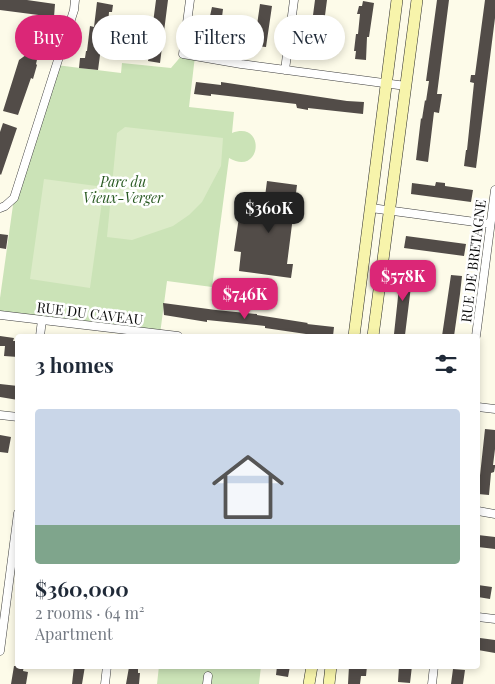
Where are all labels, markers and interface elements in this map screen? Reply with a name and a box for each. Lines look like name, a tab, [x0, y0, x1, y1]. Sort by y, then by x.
chip: Buy	[15, 15, 82, 60]
chip: Rent	[92, 15, 166, 60]
chip: Filters	[176, 15, 264, 60]
chip: New	[274, 15, 345, 60]
park label: Parc du Vieux-Verger	[83, 172, 164, 207]
pin: $360K	[234, 192, 304, 234]
text: $360K	[245, 197, 293, 218]
street label: RUE DE BRETAGNE	[456, 198, 490, 324]
pin: $578K	[368, 260, 438, 302]
text: $578K	[381, 265, 425, 286]
pin: $746K	[210, 278, 280, 320]
text: $746K	[223, 283, 267, 304]
street label: RUE DU CAVEAU	[36, 297, 145, 329]
text: 3 homes	[35, 350, 114, 378]
icon: filters	[432, 350, 460, 378]
icon: home	[203, 442, 293, 532]
text: $360,000	[35, 574, 129, 602]
text: 2 rooms · 64 m²	[35, 602, 144, 623]
text: Apartment	[35, 623, 113, 644]

